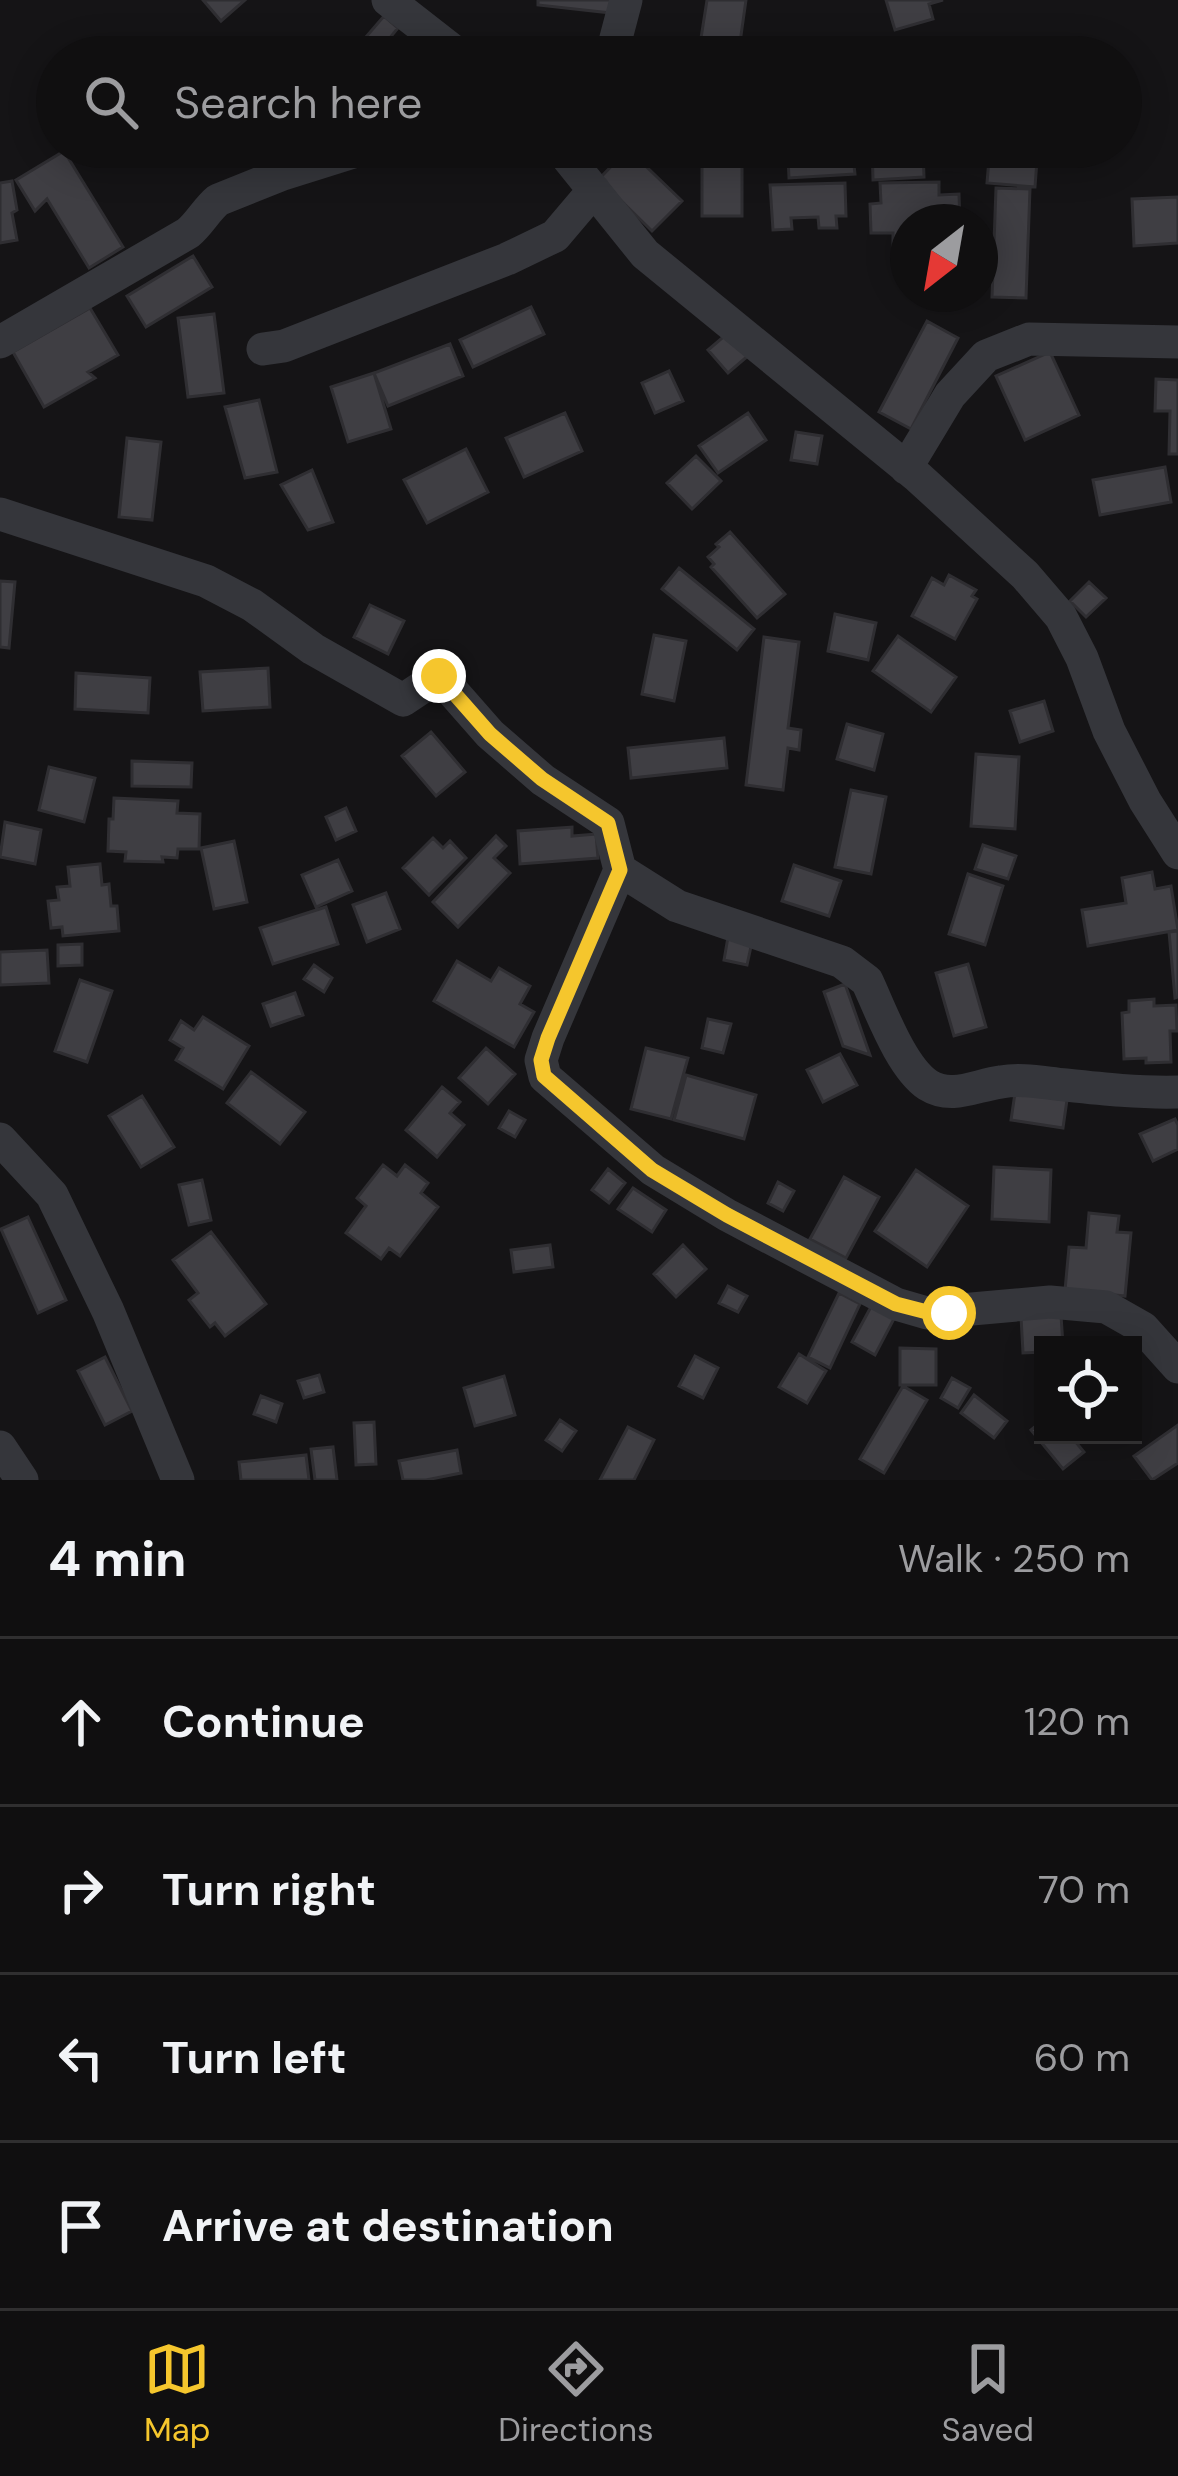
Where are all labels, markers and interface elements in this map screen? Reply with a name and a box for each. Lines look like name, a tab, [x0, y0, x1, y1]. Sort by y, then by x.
search box	[36, 36, 1142, 168]
icon: search	[78, 69, 144, 135]
text: Search here	[174, 73, 422, 132]
north arrow	[890, 204, 998, 312]
route end	[412, 649, 466, 703]
route start	[922, 1286, 976, 1340]
map controls	[1034, 1336, 1142, 1444]
button: locate	[1034, 1336, 1142, 1444]
text: 4 min	[48, 1525, 187, 1592]
text: Walk · 250 m	[898, 1533, 1130, 1584]
icon: ahead	[48, 1689, 114, 1755]
text: Continue	[162, 1692, 365, 1751]
text: 120 m	[1024, 1696, 1130, 1747]
icon: right	[48, 1857, 114, 1923]
text: Turn right	[162, 1860, 376, 1919]
text: 70 m	[1038, 1864, 1130, 1915]
icon: left	[48, 2025, 114, 2091]
text: Turn left	[162, 2028, 346, 2087]
text: 60 m	[1034, 2032, 1130, 2083]
icon: arrive	[48, 2193, 114, 2259]
text: Arrive at destination	[162, 2196, 614, 2255]
tab: Map	[144, 2336, 210, 2451]
tab: Directions	[498, 2336, 654, 2451]
tab: Saved	[942, 2336, 1034, 2451]

